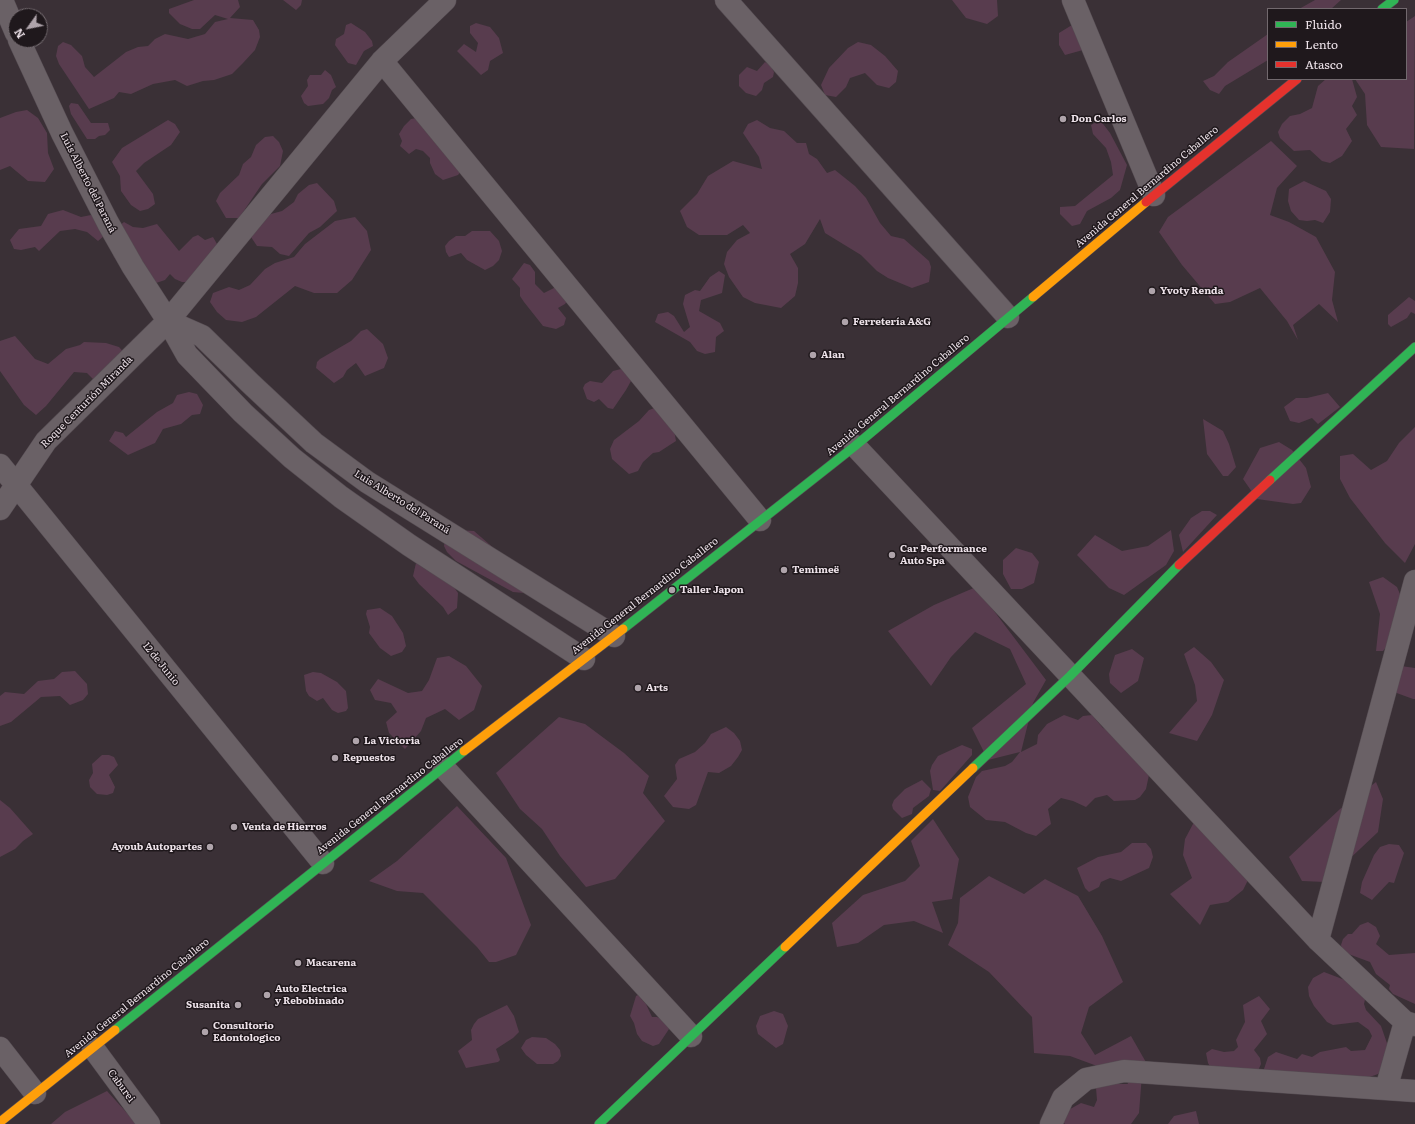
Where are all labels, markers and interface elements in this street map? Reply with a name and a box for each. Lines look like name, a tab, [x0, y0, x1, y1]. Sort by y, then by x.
north arrow	[8, 8, 48, 48]
legend	[1267, 8, 1407, 80]
text: Fluido	[1305, 15, 1342, 33]
text: N	[10, 26, 28, 42]
text: Lento	[1305, 35, 1338, 53]
text: Atasco	[1305, 55, 1343, 73]
place label: Don Carlos	[1071, 113, 1127, 125]
marker: Don Carlos	[1058, 114, 1068, 124]
street label: Avenida General Bernardino Caballero	[1073, 124, 1221, 250]
street label: Luis Alberto del Paraná	[58, 131, 118, 235]
place label: Yvoty Renda	[1160, 285, 1223, 297]
marker: Yvoty Renda	[1147, 286, 1157, 296]
place label: Ferretería A&G	[853, 316, 931, 328]
marker: Ferretería A&G	[840, 317, 850, 327]
street label: Avenida General Bernardino Caballero	[824, 332, 972, 458]
place label: Alan	[821, 349, 845, 361]
marker: Alan	[808, 350, 818, 360]
street label: Roque Centurión Miranda	[39, 354, 135, 450]
street label: Luis Alberto del Paraná	[352, 468, 452, 536]
street label: Avenida General Bernardino Caballero	[569, 535, 721, 657]
place label: Car Performance Auto Spa	[900, 543, 987, 566]
marker: Car Performance Auto Spa	[887, 550, 897, 560]
place label: Temimeë	[792, 564, 839, 576]
marker: Temimeë	[779, 565, 789, 575]
place label: Taller Japon	[680, 584, 744, 596]
marker: Taller Japon	[667, 585, 677, 595]
street label: 12 de Junio	[140, 640, 182, 688]
place label: Arts	[646, 682, 668, 694]
marker: Arts	[633, 683, 643, 693]
street label: Avenida General Bernardino Caballero	[314, 735, 466, 857]
place label: La Victoria	[364, 735, 420, 747]
marker: La Victoria	[351, 736, 361, 746]
place label: Repuestos	[343, 752, 395, 764]
marker: Repuestos	[330, 753, 340, 763]
place label: Venta de Hierros	[242, 821, 327, 833]
marker: Venta de Hierros	[229, 822, 239, 832]
place label: Ayoub Autopartes	[111, 841, 202, 853]
marker: Ayoub Autopartes	[205, 842, 215, 852]
street label: Avenida General Bernardino Caballero	[62, 936, 212, 1060]
place label: Macarena	[306, 957, 356, 969]
marker: Macarena	[293, 958, 303, 968]
place label: Auto Electrica y Rebobinado	[275, 983, 347, 1006]
marker: Auto Electrica y Rebobinado	[262, 990, 272, 1000]
place label: Susanita	[186, 999, 230, 1011]
marker: Susanita	[233, 1000, 243, 1010]
place label: Consultorio Edontologico	[213, 1020, 281, 1044]
marker: Consultorio Edontologico	[200, 1027, 210, 1037]
street label: Caburei	[105, 1067, 137, 1105]

